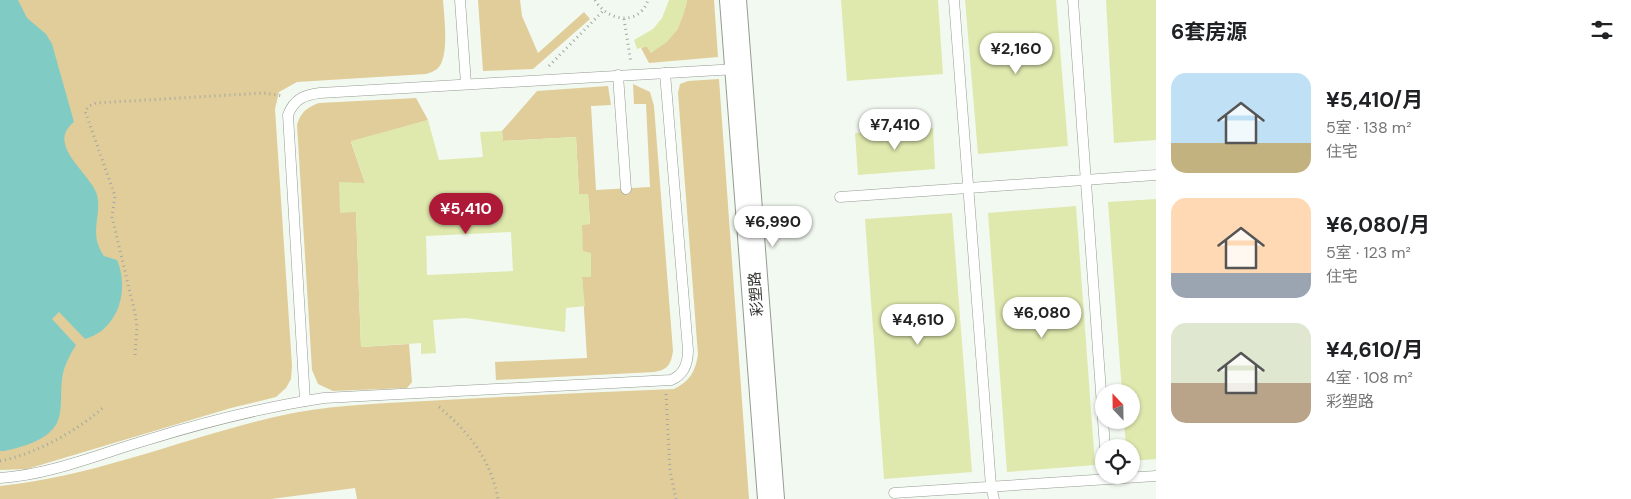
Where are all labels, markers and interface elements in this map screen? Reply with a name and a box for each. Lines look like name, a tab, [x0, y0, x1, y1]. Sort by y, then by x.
icon: filters	[1588, 16, 1616, 44]
text: 6套房源	[1171, 18, 1247, 46]
pin: ¥2,160	[975, 32, 1057, 75]
text: ¥2,160	[991, 38, 1041, 59]
text: ¥5,410/月	[1326, 86, 1423, 114]
icon: home	[1211, 93, 1271, 153]
pin: ¥7,410	[854, 108, 936, 151]
text: ¥7,410	[870, 114, 920, 135]
text: 5室 · 138 m²	[1326, 117, 1411, 138]
text: 住宅	[1326, 141, 1358, 162]
pin: ¥5,410	[425, 192, 507, 235]
text: ¥5,410	[440, 198, 492, 219]
pin: ¥6,990	[732, 206, 814, 248]
text: ¥6,990	[745, 211, 801, 232]
text: ¥6,080/月	[1326, 211, 1430, 239]
icon: home	[1211, 218, 1271, 278]
text: 5室 · 123 m²	[1326, 242, 1411, 263]
text: 住宅	[1326, 266, 1358, 287]
street label: 彩塑路	[744, 271, 768, 317]
pin: ¥6,080	[1001, 296, 1083, 339]
text: ¥6,080	[1013, 302, 1071, 323]
pin: ¥4,610	[877, 304, 959, 346]
text: ¥4,610	[892, 309, 944, 330]
text: ¥4,610/月	[1326, 336, 1423, 364]
icon: home	[1211, 343, 1271, 403]
text: 4室 · 108 m²	[1326, 367, 1413, 388]
north arrow	[1095, 384, 1140, 429]
map controls	[1095, 384, 1140, 484]
text: 彩塑路	[1326, 391, 1374, 412]
button: locate	[1095, 439, 1140, 484]

